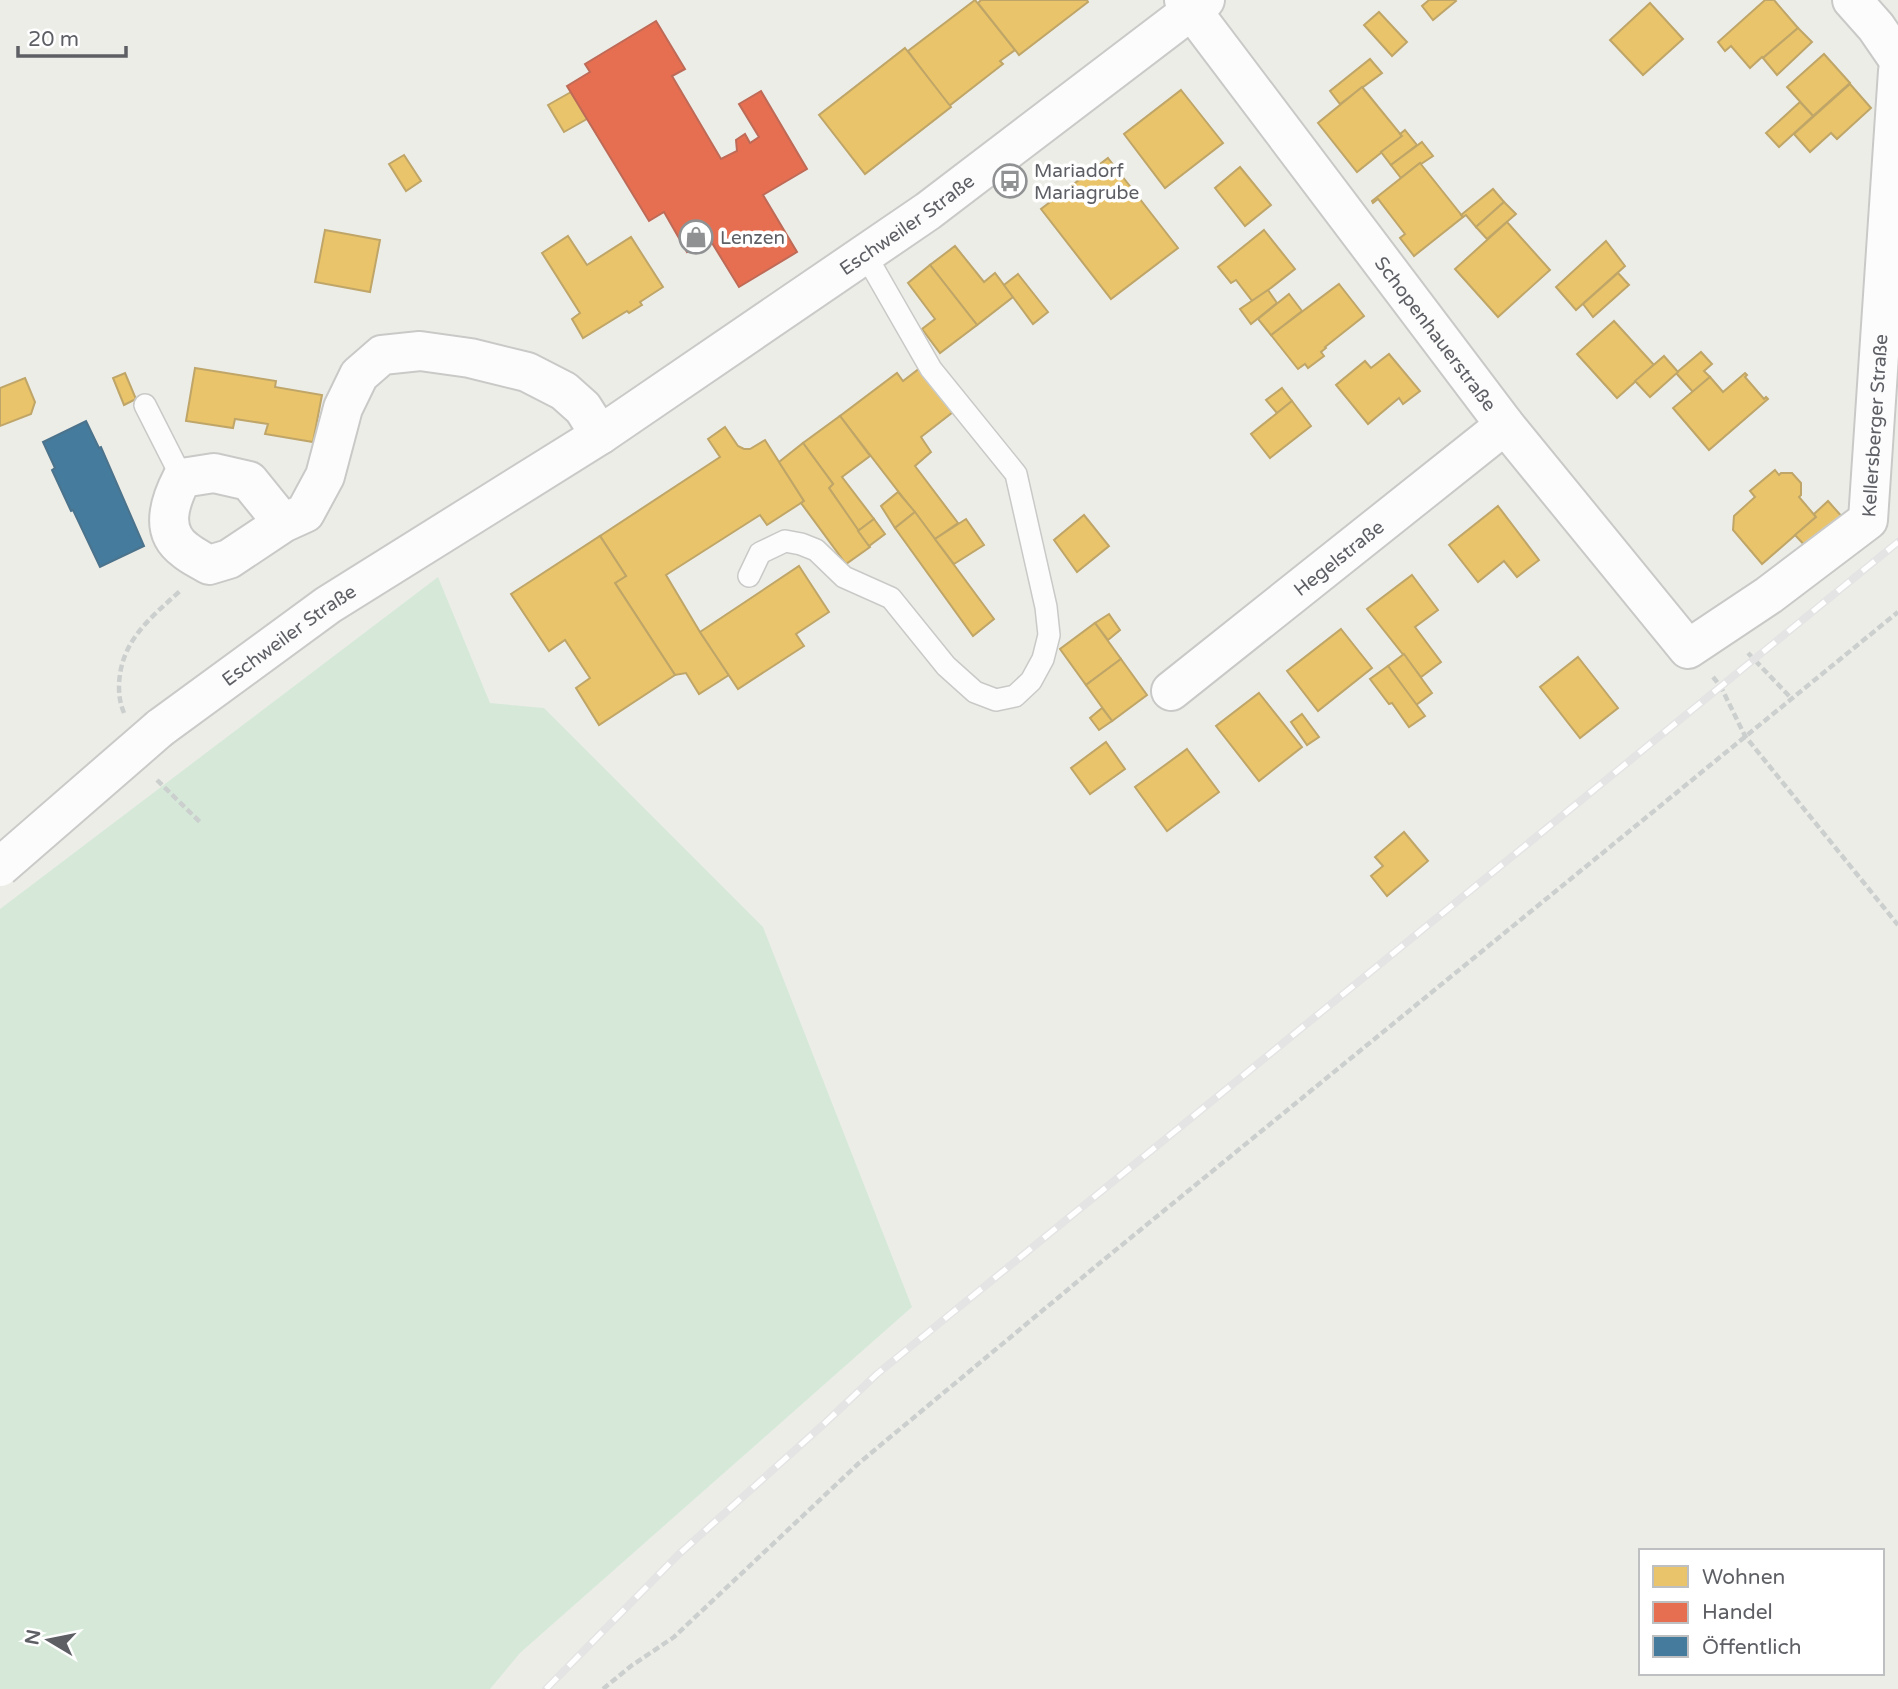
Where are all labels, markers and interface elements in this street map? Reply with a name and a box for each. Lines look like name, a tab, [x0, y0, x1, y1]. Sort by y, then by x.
scale bar	[18, 14, 126, 58]
text: 20 m	[28, 27, 79, 52]
place label: Mariadorf Mariagrube	[1034, 160, 1139, 204]
bus stop icon: Mariadorf Mariagrube	[991, 162, 1029, 200]
street label: Eschweiler Straße	[836, 170, 979, 280]
shop icon: Lenzen	[677, 218, 715, 256]
place label: Lenzen	[720, 227, 785, 249]
street label: Schopenhauerstraße	[1370, 253, 1500, 416]
street label: Kellersberger Straße	[1858, 333, 1892, 518]
street label: Hegelstraße	[1290, 516, 1388, 601]
street label: Eschweiler Straße	[218, 580, 360, 691]
legend	[1639, 1549, 1884, 1675]
text: Wohnen	[1702, 1565, 1785, 1590]
text: Handel	[1702, 1600, 1773, 1625]
north arrow	[14, 1605, 84, 1675]
text: N	[21, 1628, 45, 1647]
text: Öffentlich	[1702, 1635, 1802, 1660]

